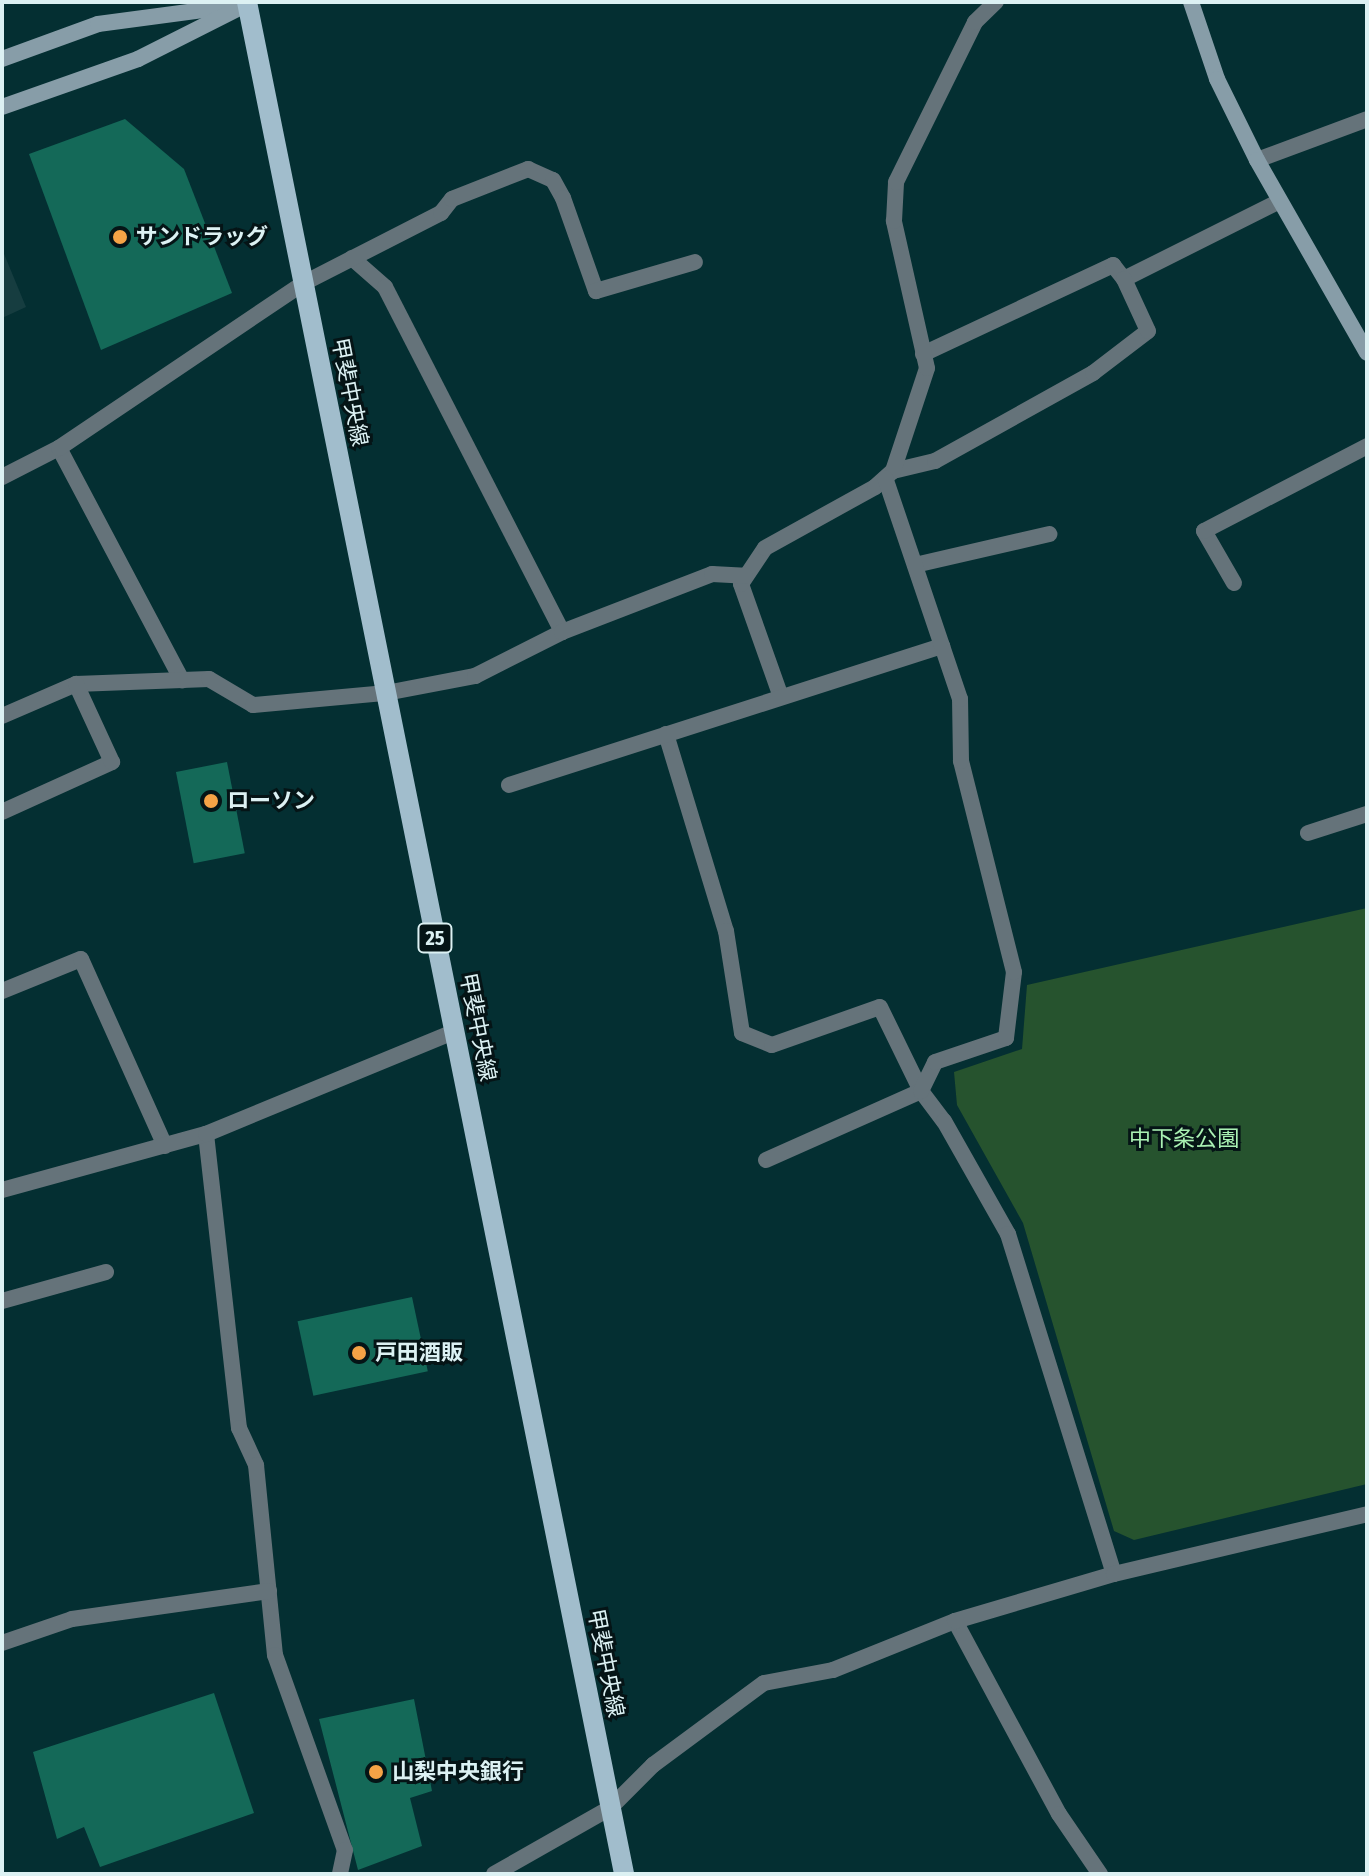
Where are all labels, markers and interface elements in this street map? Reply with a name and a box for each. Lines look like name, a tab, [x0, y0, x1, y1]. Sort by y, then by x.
place label: サンドラッグ	[136, 224, 268, 250]
marker: サンドラッグ	[111, 228, 129, 246]
street label: 甲斐中央線	[327, 335, 373, 449]
place label: ローソン	[227, 788, 315, 814]
marker: ローソン	[202, 792, 220, 810]
road number: 25	[417, 922, 453, 954]
street label: 甲斐中央線	[455, 970, 501, 1084]
park label: 中下条公園	[1129, 1126, 1239, 1152]
place label: 戸田酒販	[375, 1340, 463, 1366]
marker: 戸田酒販	[350, 1344, 368, 1362]
street label: 甲斐中央線	[583, 1606, 629, 1720]
place label: 山梨中央銀行	[392, 1759, 524, 1785]
marker: 山梨中央銀行	[367, 1763, 385, 1781]

